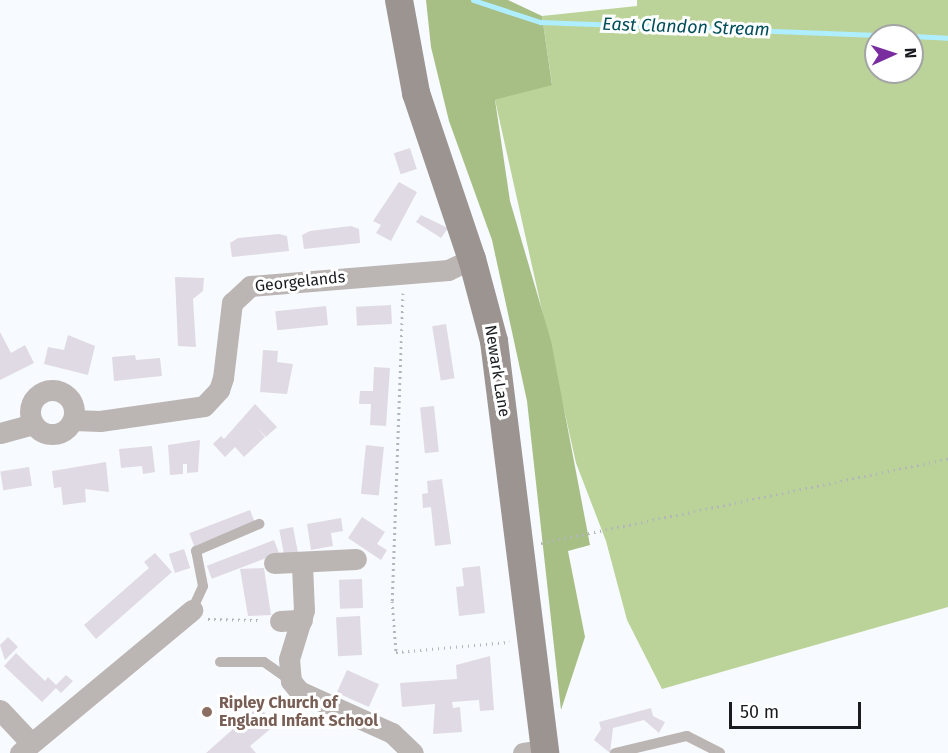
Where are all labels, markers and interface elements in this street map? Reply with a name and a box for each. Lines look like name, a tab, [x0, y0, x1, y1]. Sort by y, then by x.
water label: East Clandon Stream	[602, 13, 770, 41]
north arrow	[864, 24, 924, 84]
text: N	[901, 47, 920, 59]
street label: Georgelands	[254, 268, 346, 296]
street label: Newark Lane	[480, 324, 514, 418]
scale bar	[732, 690, 864, 728]
place label: Ripley Church of England Infant School	[219, 693, 378, 731]
text: 50 m	[740, 701, 779, 723]
marker: Ripley Church of England Infant School	[200, 705, 214, 719]

